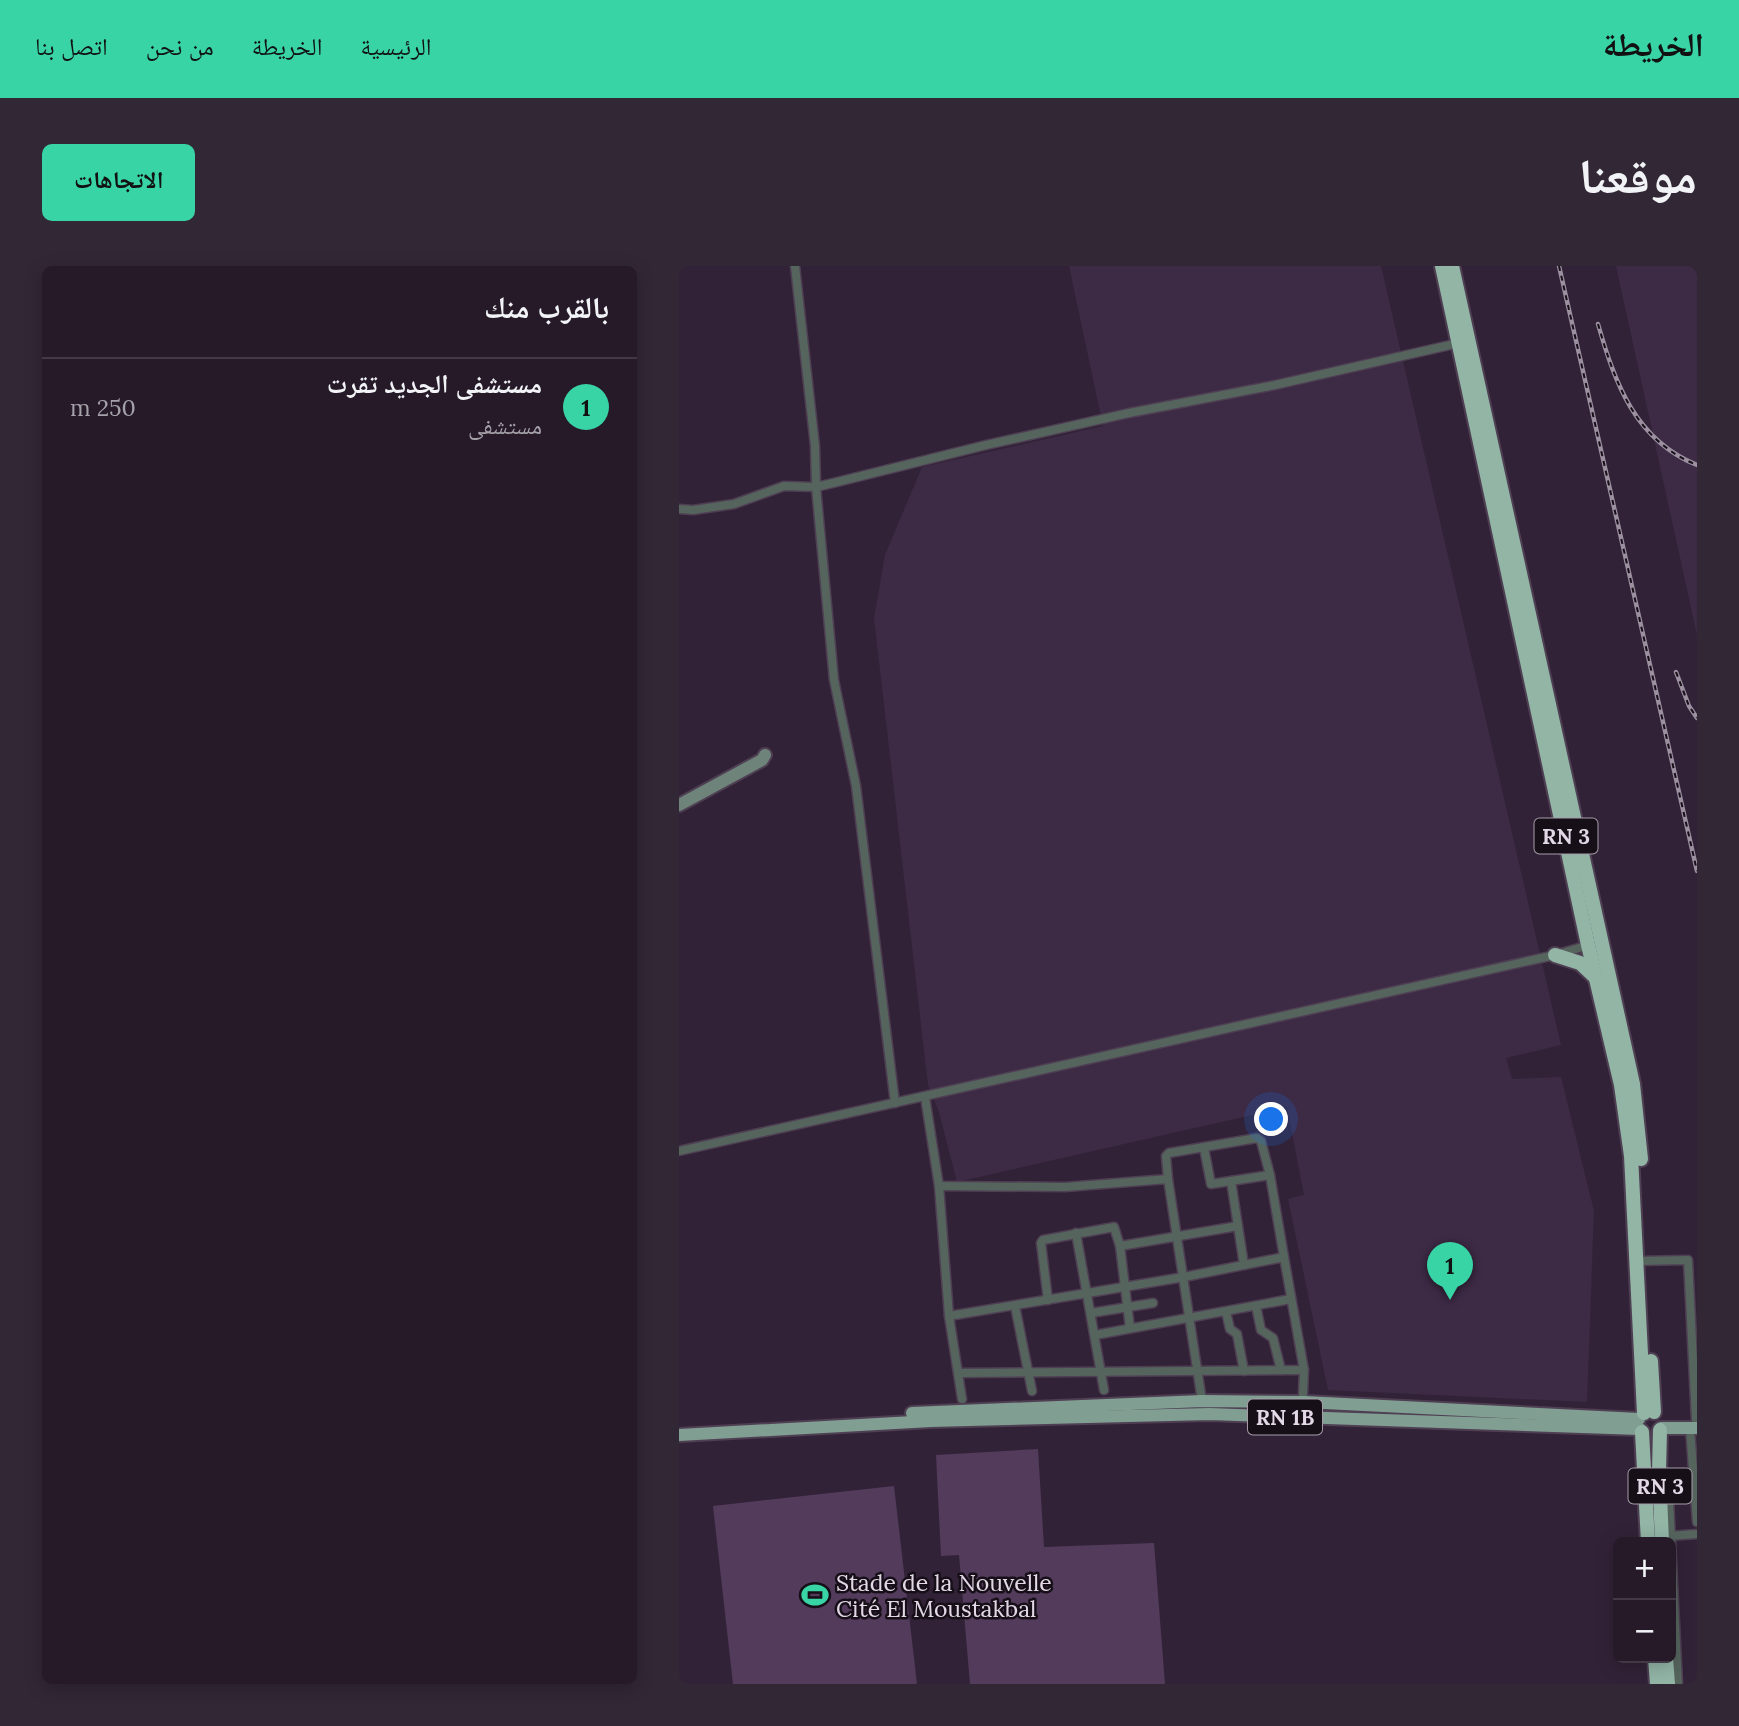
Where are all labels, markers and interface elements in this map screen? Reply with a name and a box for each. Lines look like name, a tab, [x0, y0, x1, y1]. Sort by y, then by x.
text: الخريطة	[1603, 23, 1704, 65]
text: اتصل بنا	[35, 31, 108, 62]
text: من نحن	[146, 31, 214, 62]
text: الخريطة	[252, 31, 322, 62]
text: الرئيسية	[360, 31, 432, 62]
button: الاتجاهات	[42, 144, 195, 221]
text: موقعنا	[1579, 144, 1697, 206]
text: بالقرب منك	[484, 288, 609, 326]
text: مستشفى الجديد تقرت	[327, 367, 542, 400]
text: 250 m	[70, 393, 136, 422]
text: 1	[581, 393, 591, 422]
text: مستشفى	[468, 411, 542, 440]
road number: RN 3	[1535, 818, 1597, 854]
your location	[1254, 1102, 1288, 1136]
pin: 1	[1427, 1242, 1473, 1300]
road number: RN 1B	[1248, 1400, 1322, 1434]
road number: RN 3	[1629, 1468, 1691, 1504]
map controls	[1613, 1537, 1676, 1663]
button: +	[1613, 1537, 1676, 1600]
place label: Stade de la Nouvelle Cité El Moustakbal	[836, 1568, 1052, 1623]
sports icon: Stade de la Nouvelle Cité El Moustakbal	[800, 1580, 830, 1610]
button: −	[1613, 1600, 1676, 1663]

